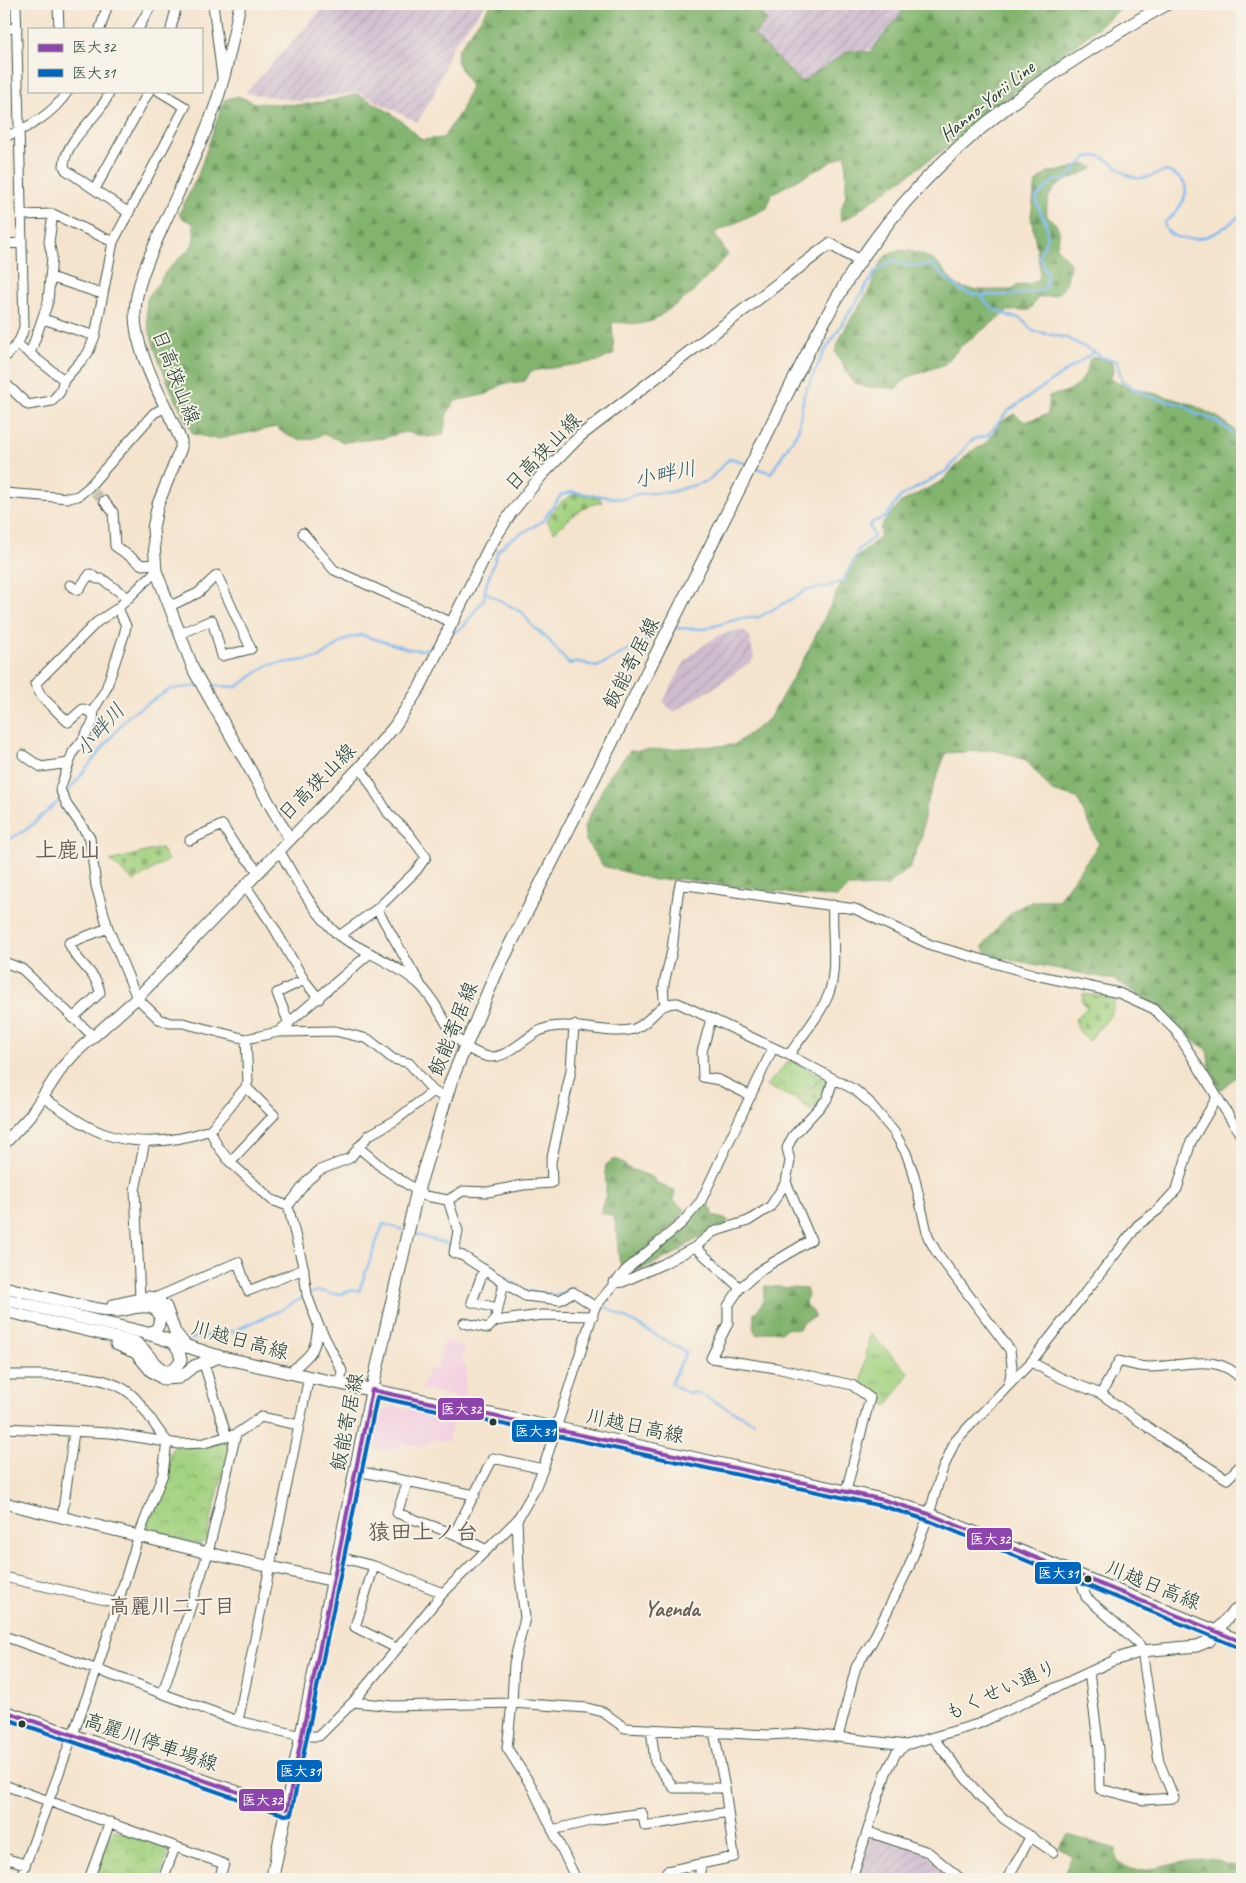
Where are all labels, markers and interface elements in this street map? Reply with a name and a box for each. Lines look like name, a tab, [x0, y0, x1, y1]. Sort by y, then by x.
legend	[28, 28, 202, 92]
text: 医大32	[72, 38, 117, 57]
street label: Hanno-Yorii Line	[935, 54, 1041, 147]
text: 医大31	[72, 64, 117, 83]
street label: 日高狭山線	[146, 326, 206, 428]
street label: 日高狭山線	[499, 407, 587, 497]
water label: 小畔川	[631, 455, 699, 493]
street label: 飯能寄居線	[597, 613, 665, 713]
water label: 小畔川	[70, 698, 130, 762]
street label: 日高狭山線	[273, 738, 361, 826]
district label: 上鹿山	[35, 836, 101, 864]
street label: 飯能寄居線	[423, 978, 483, 1080]
street label: 川越日高線	[188, 1315, 292, 1365]
street label: 飯能寄居線	[325, 1371, 369, 1473]
line badge: 医大32	[437, 1397, 485, 1421]
text: 医大32	[441, 1401, 483, 1418]
street label: 川越日高線	[583, 1403, 687, 1449]
unlabelled marker	[488, 1417, 498, 1427]
line badge: 医大31	[511, 1419, 558, 1443]
text: 医大31	[515, 1423, 557, 1440]
district label: 猿田上ノ台	[368, 1518, 478, 1546]
line badge: 医大32	[966, 1527, 1013, 1551]
text: 医大32	[970, 1531, 1012, 1548]
street label: 川越日高線	[1102, 1555, 1204, 1615]
line badge: 医大31	[1034, 1561, 1082, 1585]
text: 医大31	[1038, 1565, 1080, 1582]
unlabelled marker	[1083, 1574, 1093, 1584]
district label: 高麗川二丁目	[109, 1593, 235, 1619]
district label: Yaenda	[645, 1595, 701, 1623]
street label: もくせい通り	[941, 1654, 1061, 1726]
street label: 高麗川停車場線	[81, 1707, 221, 1777]
unlabelled marker	[17, 1719, 27, 1729]
line badge: 医大31	[276, 1759, 323, 1783]
text: 医大31	[280, 1763, 322, 1780]
line badge: 医大32	[238, 1788, 285, 1812]
text: 医大32	[242, 1792, 284, 1809]

